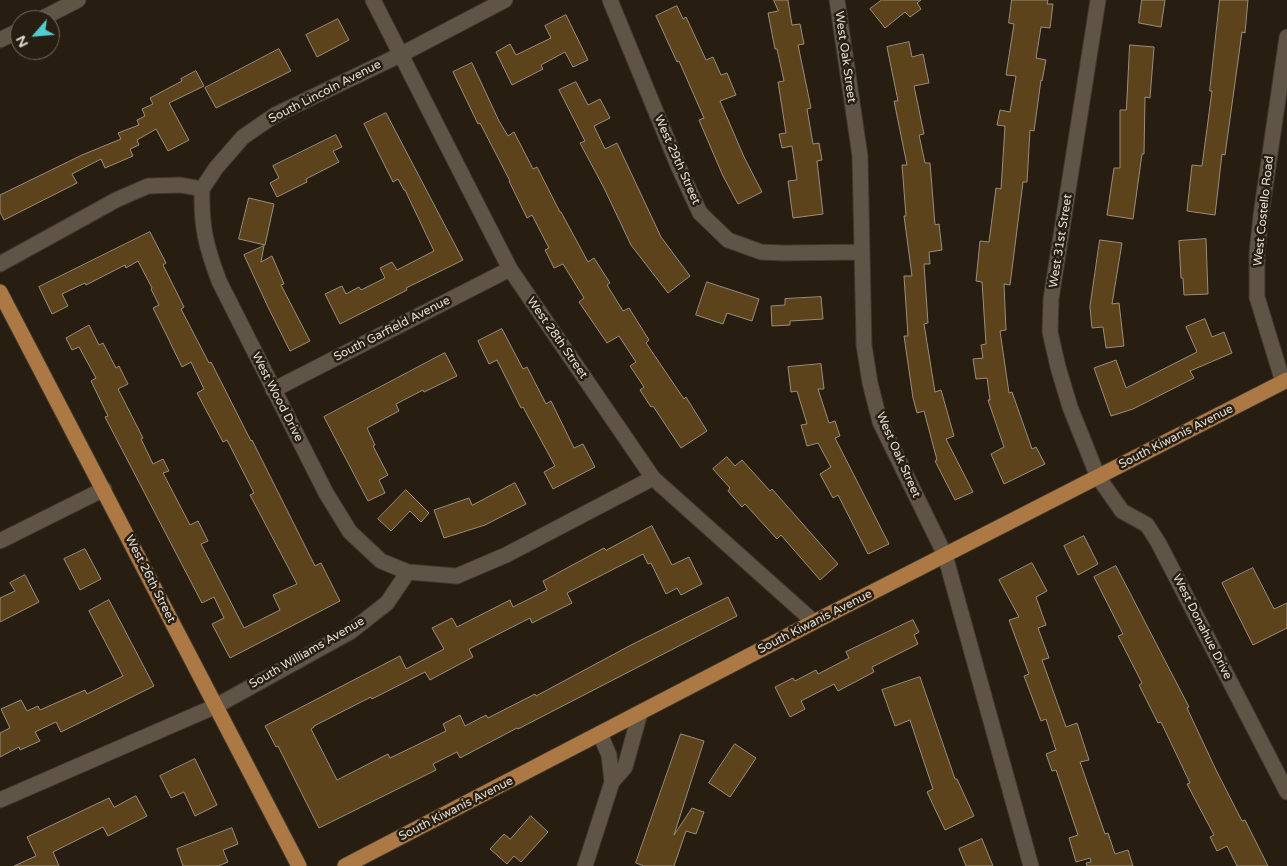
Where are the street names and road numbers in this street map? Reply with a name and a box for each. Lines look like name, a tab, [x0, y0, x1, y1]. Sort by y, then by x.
street label: West Oak Street	[831, 10, 859, 104]
street label: South Lincoln Avenue	[266, 57, 384, 127]
street label: West 29th Street	[651, 113, 703, 207]
street label: West Costello Road	[1251, 155, 1277, 267]
street label: West 31st Street	[1046, 193, 1076, 289]
street label: South Garfield Avenue	[331, 293, 453, 365]
street label: West 28th Street	[524, 294, 590, 382]
street label: West Wood Drive	[248, 350, 306, 444]
street label: South Kiwanis Avenue	[1116, 402, 1236, 472]
street label: West Oak Street	[873, 410, 923, 500]
street label: West 26th Street	[122, 533, 178, 625]
street label: West Donahue Drive	[1169, 572, 1235, 682]
street label: South Kiwanis Avenue	[755, 587, 875, 657]
street label: South Williams Avenue	[247, 614, 367, 692]
street label: South Kiwanis Avenue	[396, 774, 516, 844]

